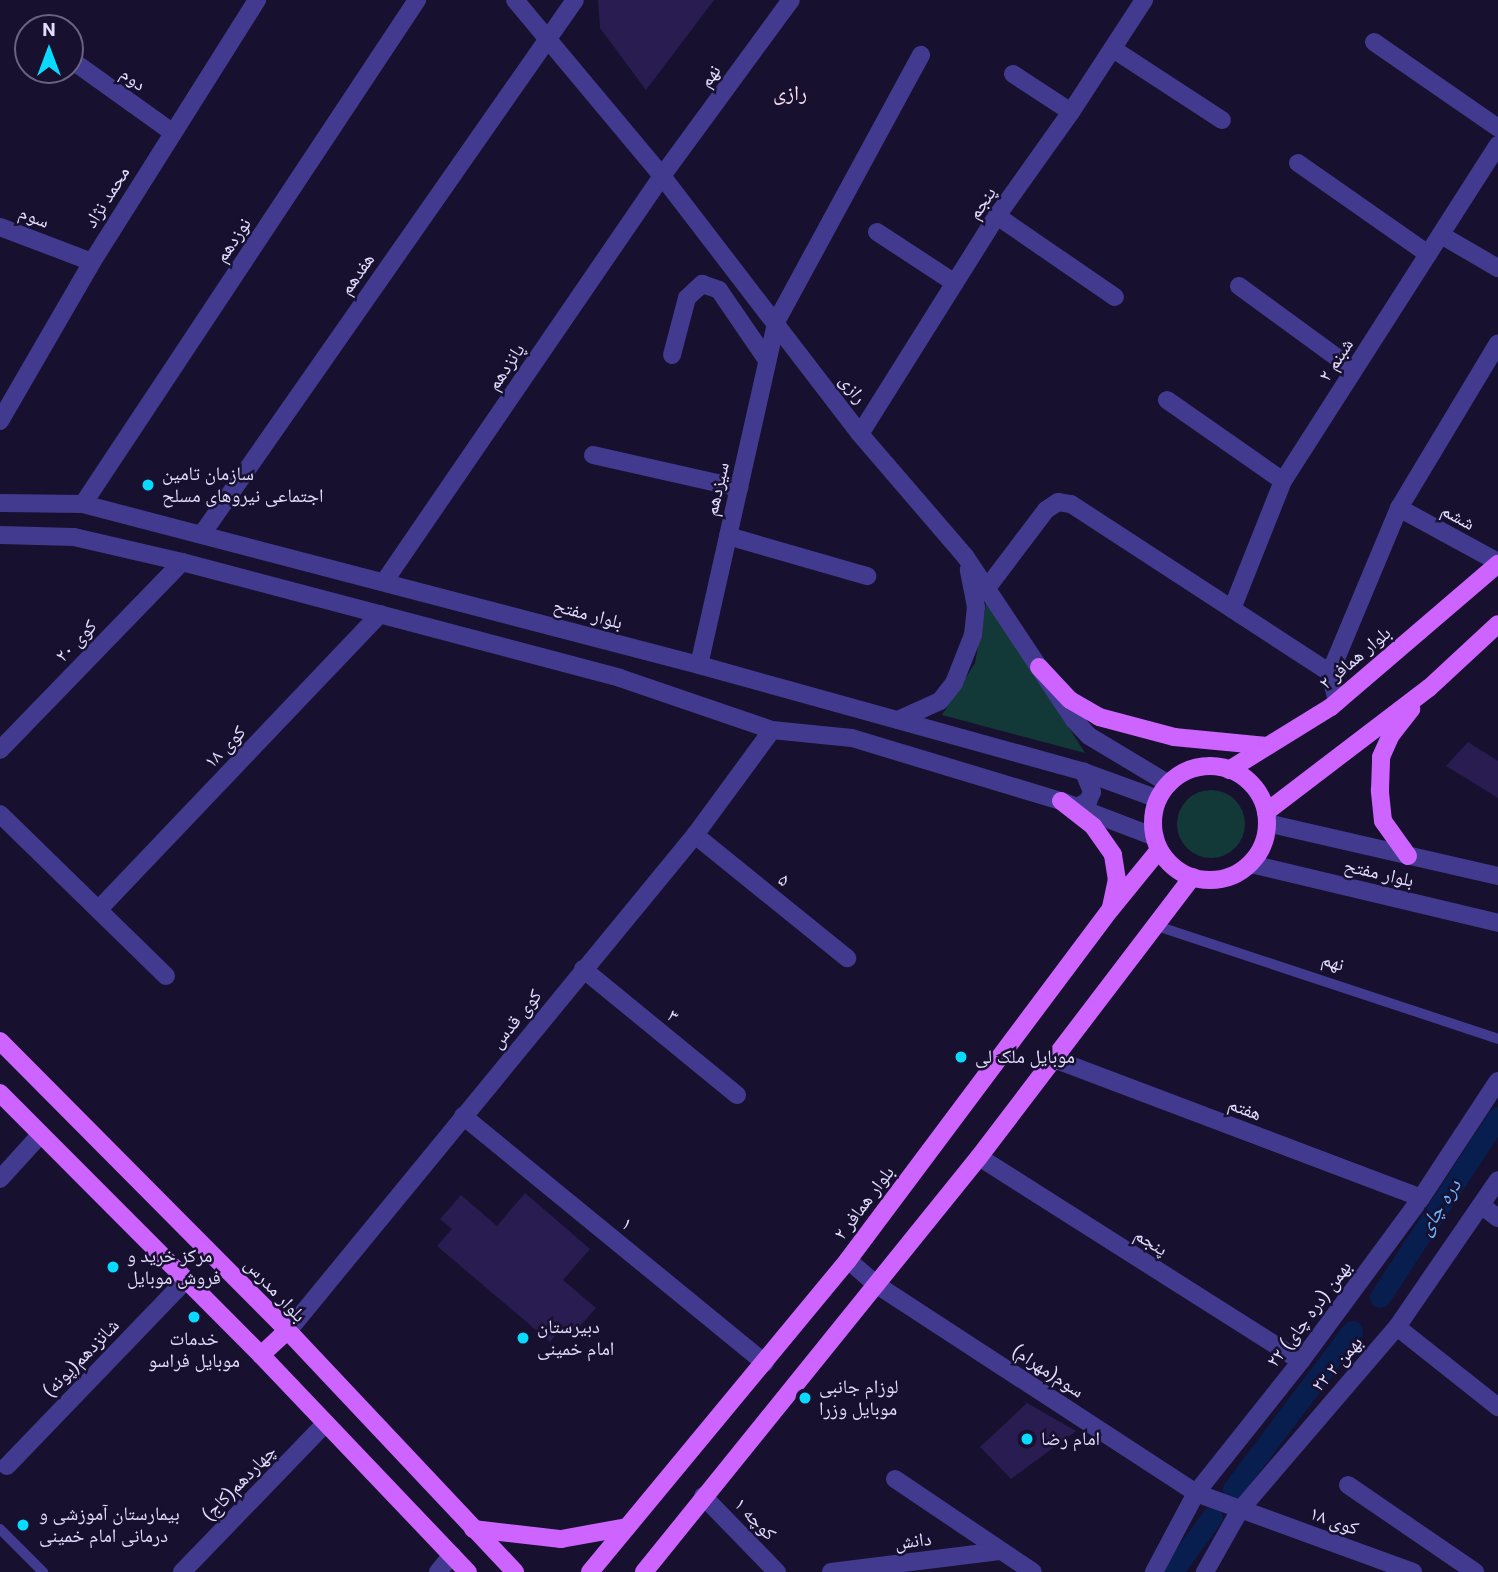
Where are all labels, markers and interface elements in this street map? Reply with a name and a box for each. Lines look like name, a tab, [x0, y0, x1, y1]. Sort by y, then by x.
north arrow	[14, 14, 84, 84]
text: N	[42, 18, 56, 41]
street label: نهم	[694, 60, 726, 92]
street label: دوم	[116, 62, 150, 96]
district label: رازی	[773, 80, 807, 106]
street label: محمد نژاد	[79, 162, 135, 232]
street label: پنجم	[963, 182, 1001, 224]
street label: سوم	[16, 201, 52, 233]
street label: نوزدهم	[210, 213, 256, 267]
street label: هفدهم	[335, 249, 379, 299]
street label: شبنم ۲	[1314, 334, 1358, 386]
street label: پانزدهم	[482, 339, 530, 395]
street label: رازی	[835, 370, 871, 408]
street label: سیزدهم	[700, 460, 734, 518]
place label: سازمان تامین اجتماعی نیروهای مسلح	[162, 463, 324, 507]
marker: سازمان تامین اجتماعی نیروهای مسلح	[140, 477, 156, 493]
street label: ششم	[1437, 499, 1479, 535]
street label: بلوار مفتح	[551, 594, 625, 634]
street label: کوی ۲۰	[50, 615, 102, 667]
street label: بلوار همافر ۲	[1315, 621, 1395, 695]
street label: کوی ۱۸	[199, 721, 251, 773]
street label: بلوار مفتح	[1342, 854, 1416, 892]
street label: ۵	[774, 868, 794, 892]
street label: نهم	[1319, 948, 1347, 976]
street label: کوی قدس	[485, 985, 547, 1053]
street label: ۳	[663, 1004, 683, 1028]
place label: موبایل ملک لی	[975, 1046, 1075, 1068]
marker: موبایل ملک لی	[953, 1049, 969, 1065]
street label: هفتم	[1225, 1092, 1265, 1126]
street label: بلوار همافر ۲	[829, 1162, 899, 1244]
water label: دره چای	[1412, 1174, 1466, 1240]
street label: ۱	[617, 1212, 637, 1236]
street label: پنجم	[1130, 1223, 1172, 1261]
place label: مرکز خرید و فروش موبایل	[127, 1245, 221, 1289]
street label: بلوار مدرس	[240, 1253, 310, 1327]
street label: ۲۲ بهمن (دره چای)	[1262, 1256, 1356, 1372]
marker: مرکز خرید و فروش موبایل	[105, 1259, 121, 1275]
marker: خدمات موبایل فراسو	[186, 1309, 202, 1325]
street label: شانزدهم(پونه)	[38, 1314, 124, 1402]
place label: دبیرستان امام خمینی	[537, 1316, 614, 1360]
place label: خدمات موبایل فراسو	[148, 1328, 240, 1372]
marker: دبیرستان امام خمینی	[515, 1330, 531, 1346]
street label: ۲۲ بهمن ۲	[1307, 1331, 1367, 1397]
street label: سوم(مهرام)	[1008, 1339, 1088, 1403]
place label: لوزام جانبی موبایل وزرا	[819, 1376, 898, 1420]
marker: لوزام جانبی موبایل وزرا	[797, 1390, 813, 1406]
place label: امام رضا	[1041, 1428, 1100, 1450]
marker: امام رضا	[1019, 1431, 1035, 1447]
street label: چهاردهم(کاج)	[197, 1440, 281, 1526]
street label: کوچه ۱	[729, 1493, 781, 1545]
street label: کوی ۱۸	[1306, 1502, 1362, 1540]
place label: بیمارستان آموزشی و درمانی امام خمینی	[39, 1503, 180, 1547]
marker: بیمارستان آموزشی و درمانی امام خمینی	[13, 1515, 33, 1535]
street label: دانش	[893, 1527, 933, 1555]

